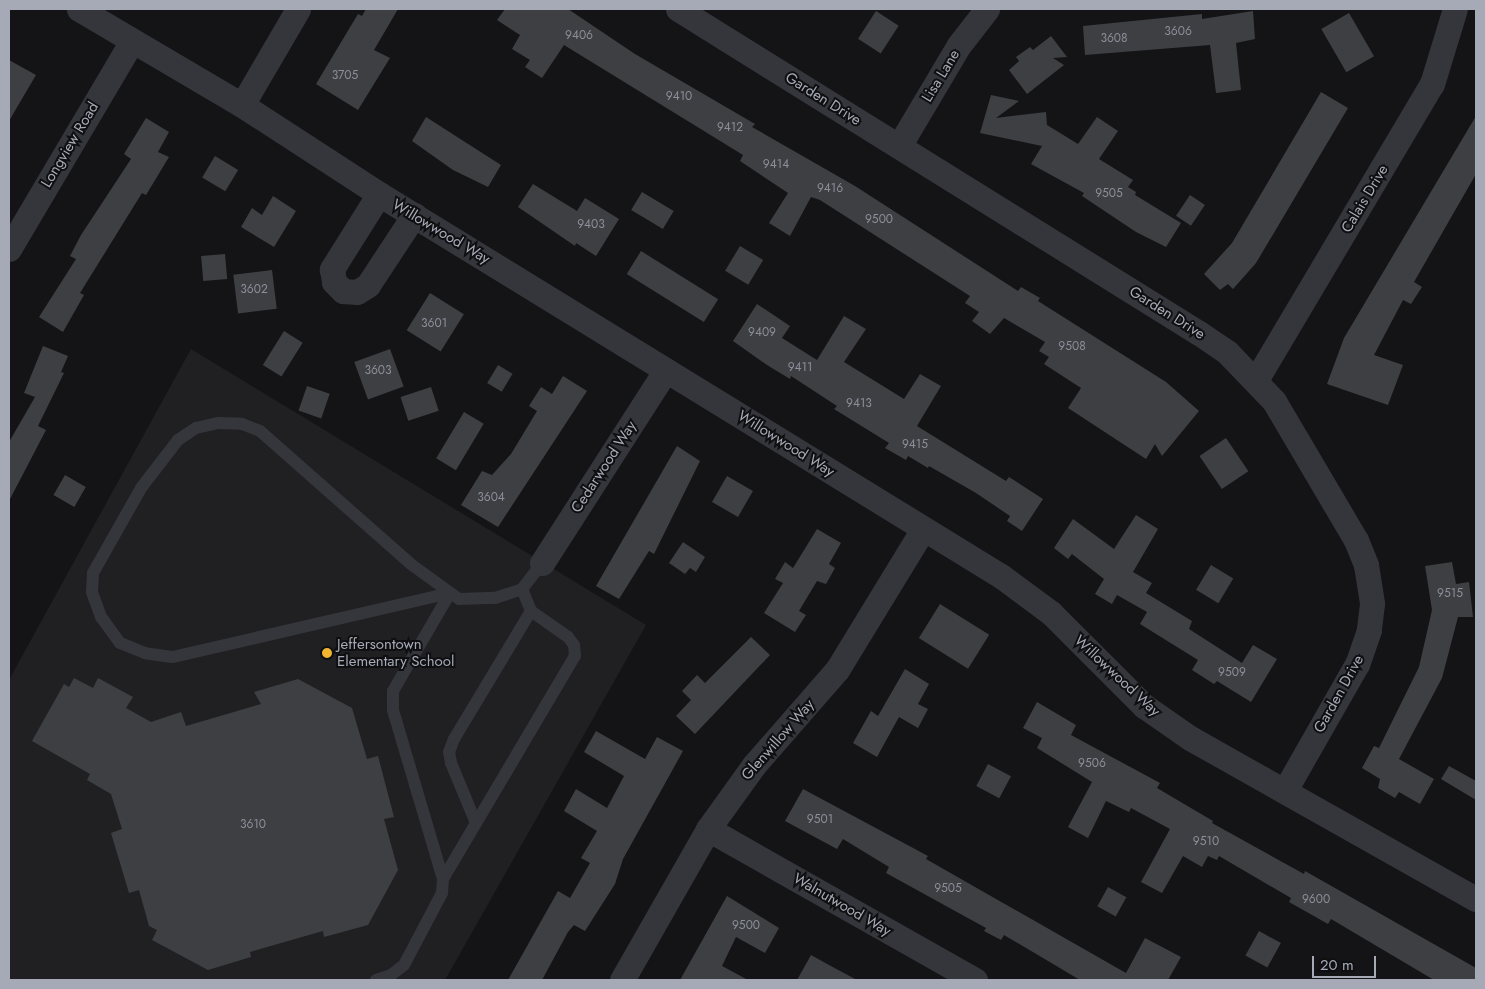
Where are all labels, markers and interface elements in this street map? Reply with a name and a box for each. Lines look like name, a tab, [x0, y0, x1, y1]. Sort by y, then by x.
house number: 3606	[1164, 25, 1192, 39]
house number: 9406	[565, 29, 593, 43]
house number: 3608	[1100, 32, 1128, 46]
street label: Lisa Lane	[918, 47, 964, 105]
house number: 3705	[332, 69, 358, 83]
street label: Garden Drive	[782, 69, 864, 129]
house number: 9410	[666, 90, 692, 104]
street label: Longview Road	[37, 99, 103, 191]
house number: 9412	[717, 121, 743, 135]
house number: 9414	[763, 158, 789, 172]
street label: Calais Drive	[1338, 162, 1392, 236]
house number: 9416	[817, 182, 843, 196]
house number: 9505	[1095, 187, 1123, 201]
street label: Willowwood Way	[389, 196, 493, 268]
house number: 9500	[865, 213, 893, 227]
house number: 9403	[577, 218, 605, 232]
house number: 3602	[240, 283, 268, 297]
street label: Garden Drive	[1126, 283, 1208, 343]
house number: 3601	[421, 317, 447, 331]
house number: 9409	[748, 326, 776, 340]
house number: 9508	[1058, 340, 1086, 354]
house number: 9411	[788, 361, 812, 375]
house number: 3603	[364, 364, 392, 378]
house number: 9413	[846, 397, 872, 411]
street label: Willowwood Way	[734, 407, 838, 481]
street label: Cedarwood Way	[568, 418, 640, 516]
house number: 9415	[902, 438, 928, 452]
house number: 3604	[477, 491, 505, 505]
house number: 9515	[1437, 587, 1463, 601]
street label: Willowwood Way	[1070, 632, 1164, 720]
place label: Jeffersontown Elementary School	[337, 635, 454, 670]
marker: Jeffersontown Elementary School	[321, 647, 333, 659]
street label: Garden Drive	[1310, 652, 1368, 736]
house number: 9509	[1218, 666, 1246, 680]
street label: Glenwillow Way	[738, 696, 818, 784]
house number: 9506	[1078, 757, 1106, 771]
house number: 9501	[807, 813, 833, 827]
house number: 3610	[240, 818, 266, 832]
house number: 9510	[1193, 835, 1219, 849]
street label: Walnutwood Way	[790, 870, 894, 940]
house number: 9505	[934, 882, 962, 896]
house number: 9600	[1302, 893, 1330, 907]
house number: 9500	[732, 919, 760, 933]
scale bar	[1315, 946, 1379, 978]
text: 20 m	[1320, 954, 1354, 976]

